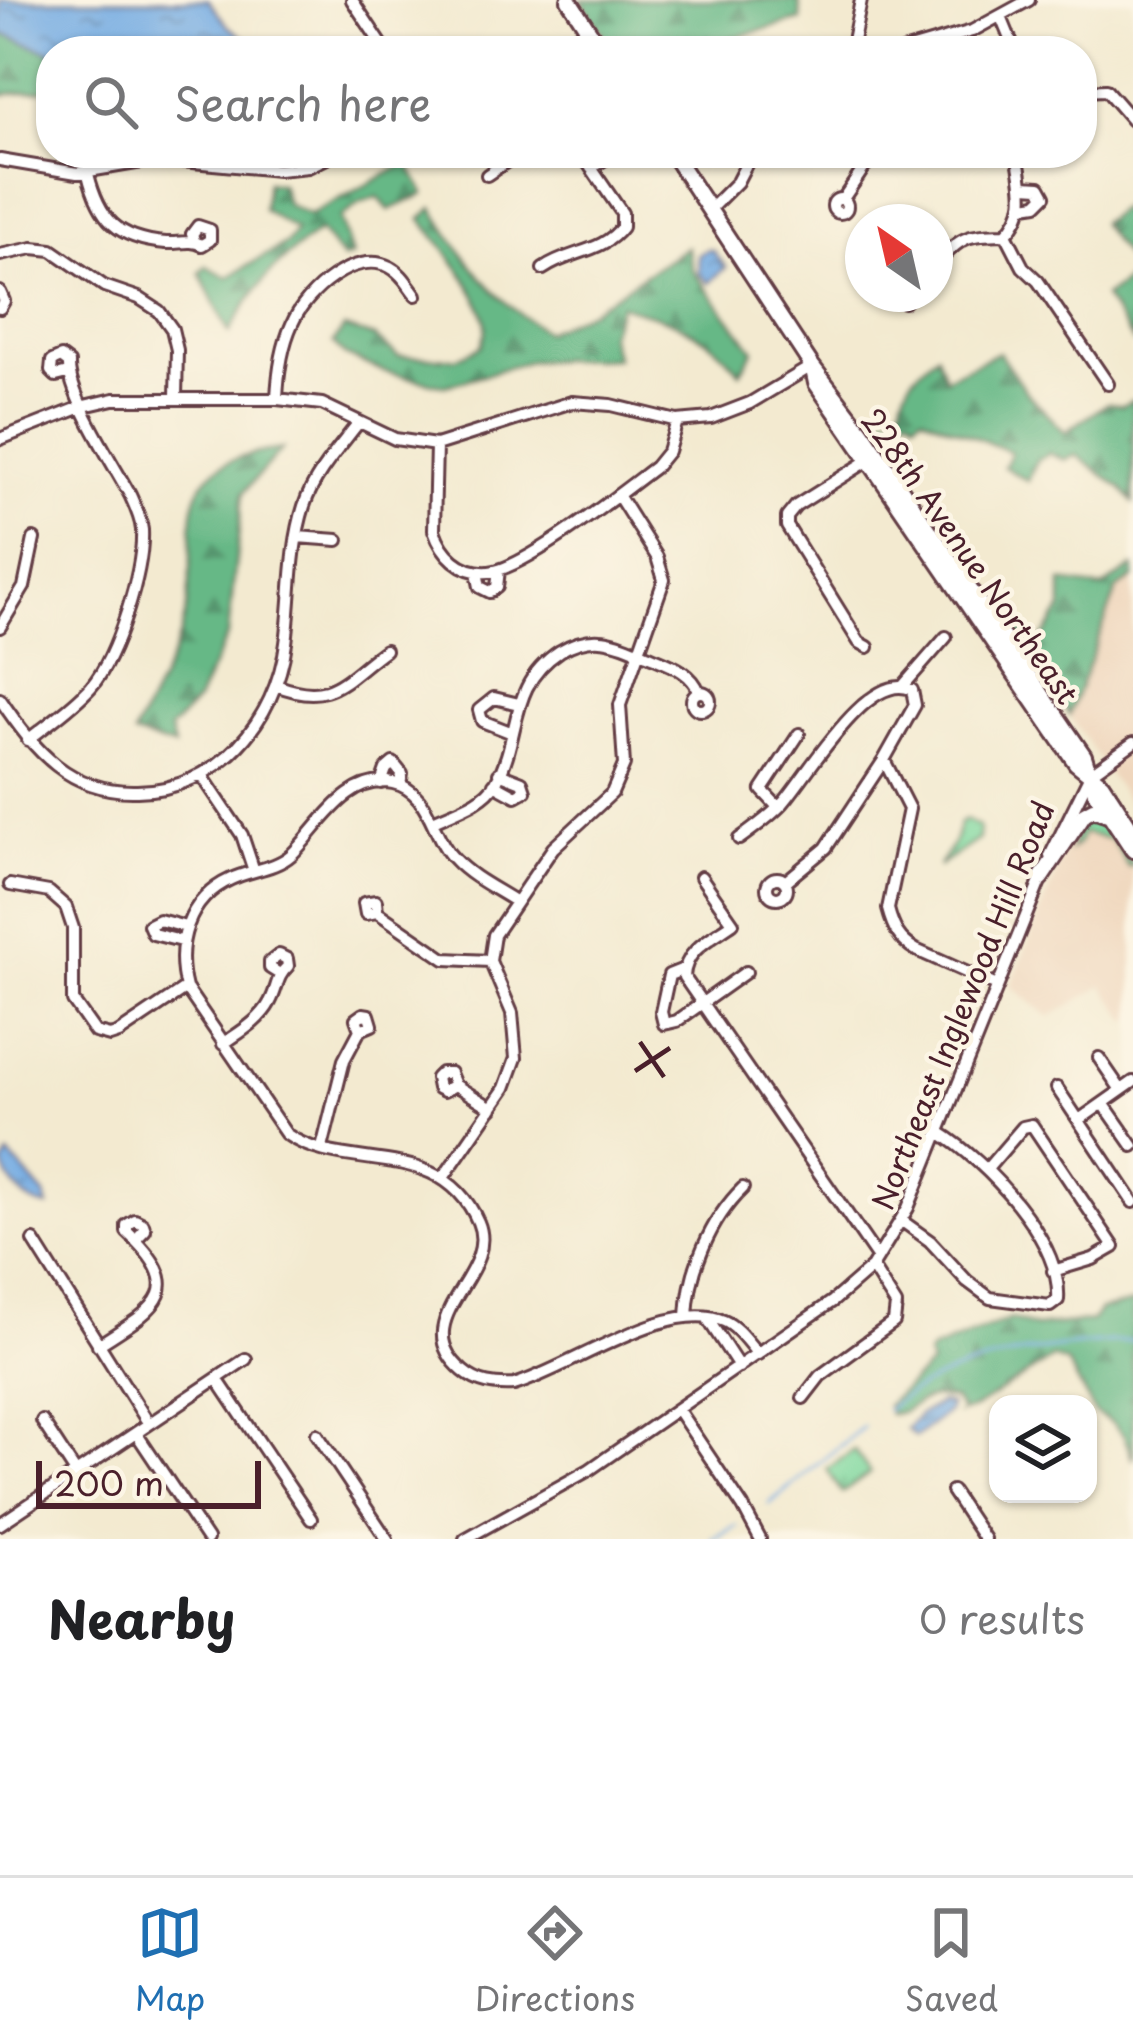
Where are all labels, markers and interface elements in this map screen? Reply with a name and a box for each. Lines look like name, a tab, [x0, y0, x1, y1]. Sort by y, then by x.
search box	[36, 36, 1097, 168]
text: Search here	[174, 68, 431, 136]
icon: search	[78, 69, 144, 135]
north arrow	[845, 204, 953, 312]
street label: 228th Avenue Northeast	[852, 398, 1091, 713]
street label: Northeast Inglewood Hill Road	[859, 794, 1064, 1216]
map controls	[989, 1395, 1097, 1503]
button: layers	[989, 1395, 1097, 1503]
scale bar	[36, 1455, 261, 1508]
text: 200 m	[54, 1457, 164, 1507]
text: Nearby	[48, 1579, 235, 1656]
text: 0 results	[919, 1588, 1085, 1647]
tab: Map	[135, 1900, 205, 2022]
tab: Directions	[475, 1900, 635, 2022]
tab: Saved	[905, 1900, 998, 2022]

